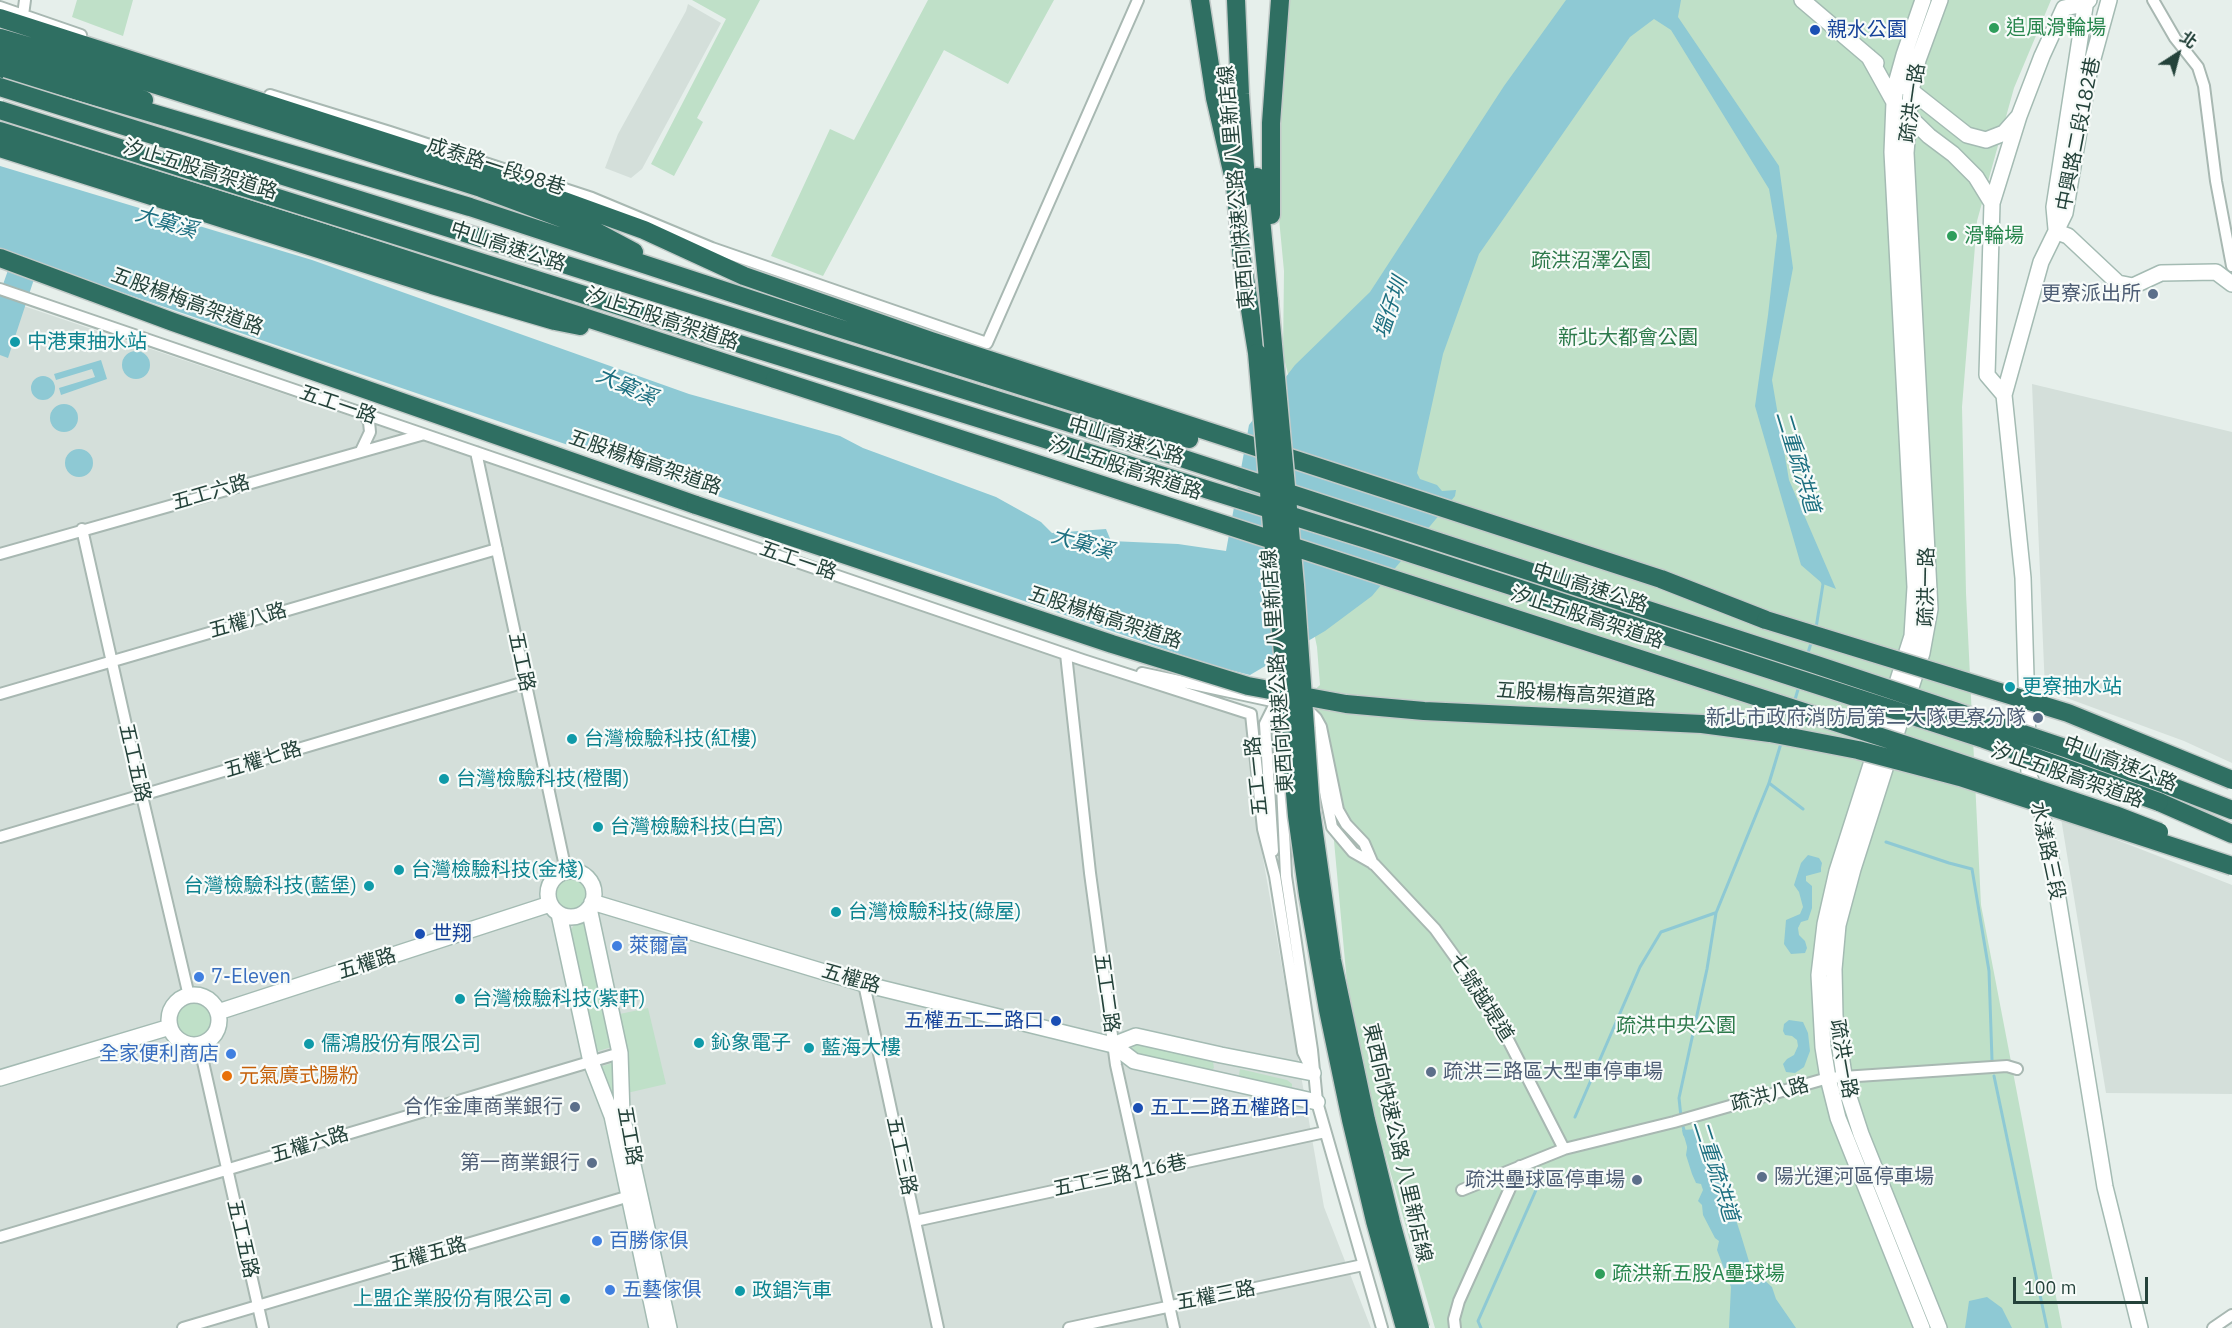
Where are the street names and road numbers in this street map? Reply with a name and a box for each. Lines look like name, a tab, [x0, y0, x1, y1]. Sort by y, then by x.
street label: 中興路二段182巷	[2052, 55, 2106, 213]
street label: 疏洪一路	[1896, 62, 1930, 144]
street label: 東西向快速公路 八里新店線	[1214, 64, 1260, 310]
street label: 成泰路一段98巷	[424, 133, 568, 201]
street label: 汐止五股高架道路	[120, 135, 280, 205]
street label: 中山高速公路	[447, 217, 569, 277]
street label: 五股楊梅高架道路	[108, 263, 266, 341]
street label: 汐止五股高架道路	[582, 283, 742, 355]
street label: 五工一路	[296, 381, 380, 429]
street label: 中山高速公路	[1065, 412, 1187, 470]
street label: 五股楊梅高架道路	[565, 426, 725, 500]
street label: 汐止五股高架道路	[1045, 433, 1205, 505]
street label: 五工六路	[169, 470, 253, 516]
street label: 五工一路	[756, 537, 840, 585]
street label: 疏洪一路	[1914, 547, 1940, 627]
street label: 東西向快速公路 八里新店線	[1257, 548, 1299, 794]
street label: 中山高速公路	[1529, 558, 1651, 618]
street label: 五股楊梅高架道路	[1025, 582, 1185, 654]
street label: 汐止五股高架道路	[1507, 582, 1667, 654]
street label: 五權八路	[206, 598, 290, 644]
street label: 五工路	[503, 630, 539, 694]
street label: 五股楊梅高架道路	[1495, 679, 1657, 711]
street label: 五工五路	[113, 721, 155, 805]
street label: 中山高速公路	[2060, 731, 2180, 797]
street label: 五工一路	[1241, 735, 1273, 817]
street label: 五權七路	[221, 737, 305, 783]
street label: 汐止五股高架道路	[1987, 739, 2147, 813]
street label: 水漾路三段	[2025, 800, 2069, 902]
street label: 五權路	[335, 943, 399, 985]
street label: 七號越堤道	[1444, 950, 1518, 1046]
street label: 五工二路	[1089, 952, 1123, 1034]
street label: 五權路	[819, 959, 883, 999]
street label: 疏洪一路	[1824, 1018, 1862, 1100]
street label: 東西向快速公路 八里新店線	[1358, 1021, 1436, 1265]
street label: 疏洪八路	[1728, 1073, 1812, 1117]
street label: 五工路	[612, 1104, 646, 1168]
street label: 五工三路	[881, 1114, 921, 1198]
street label: 五權六路	[268, 1122, 352, 1168]
street label: 五工三路116巷	[1051, 1150, 1189, 1202]
street label: 五工五路	[221, 1197, 263, 1281]
street label: 五權五路	[386, 1232, 470, 1278]
street label: 五權三路	[1174, 1277, 1258, 1315]

